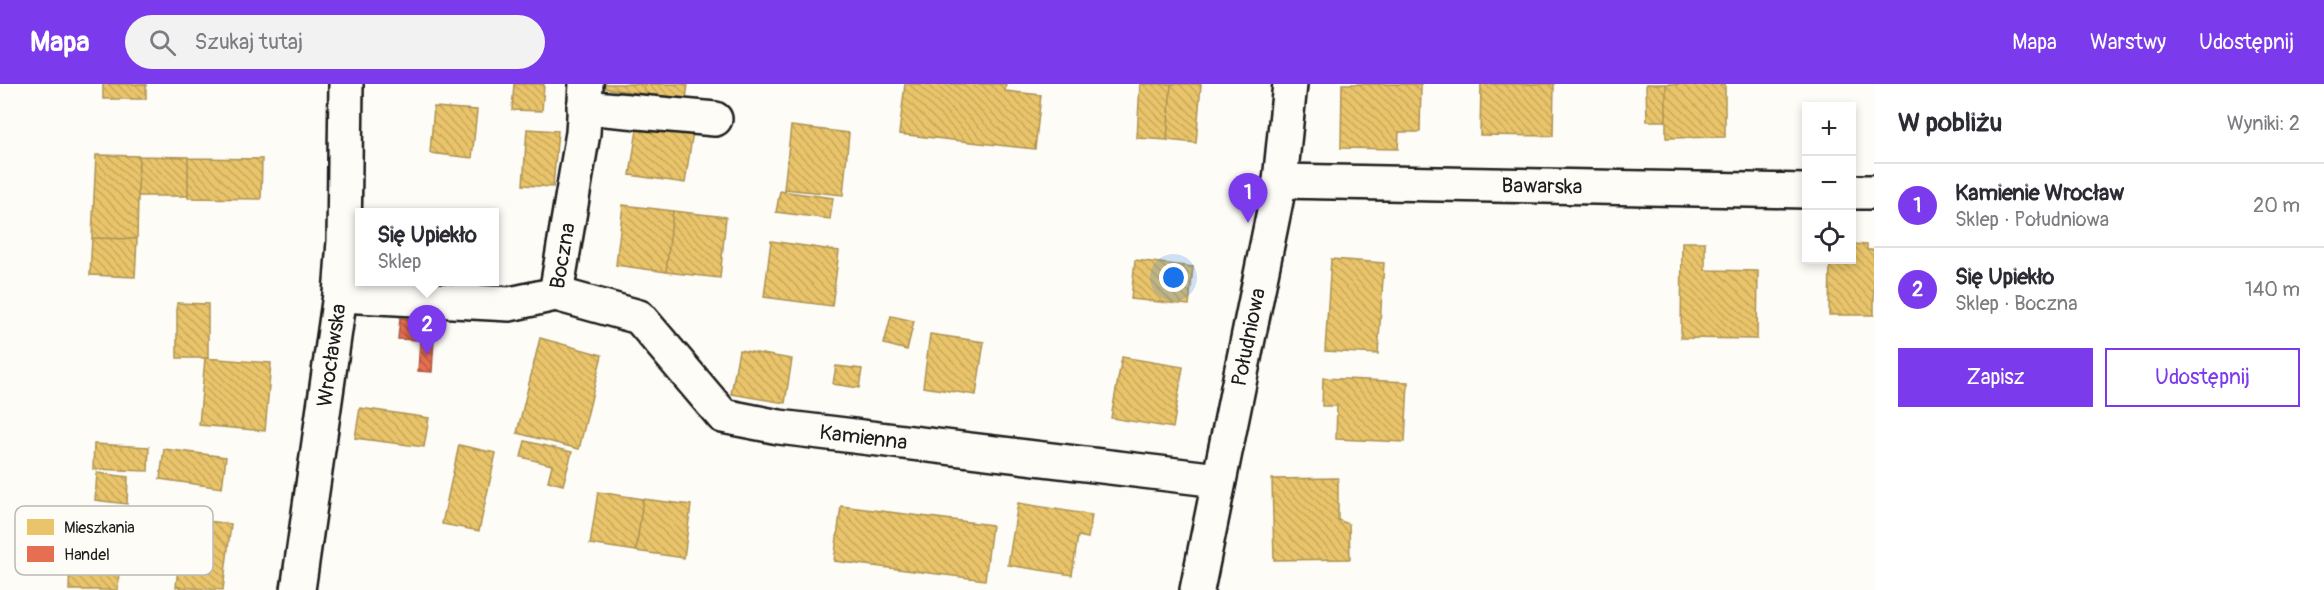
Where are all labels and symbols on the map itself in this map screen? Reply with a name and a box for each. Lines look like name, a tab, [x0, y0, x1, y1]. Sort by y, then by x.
street label: Bawarska	[1501, 172, 1583, 200]
pin: 1	[1228, 174, 1268, 223]
street label: Boczna	[544, 221, 581, 291]
your location	[1159, 263, 1188, 292]
street label: Południowa	[1225, 286, 1271, 389]
street label: Wrocławska	[311, 302, 352, 409]
pin: 2	[408, 306, 446, 355]
street label: Kamienna	[818, 418, 909, 456]
legend	[15, 506, 213, 575]
text: Mieszkania	[64, 518, 135, 538]
text: Handel	[64, 545, 110, 565]

